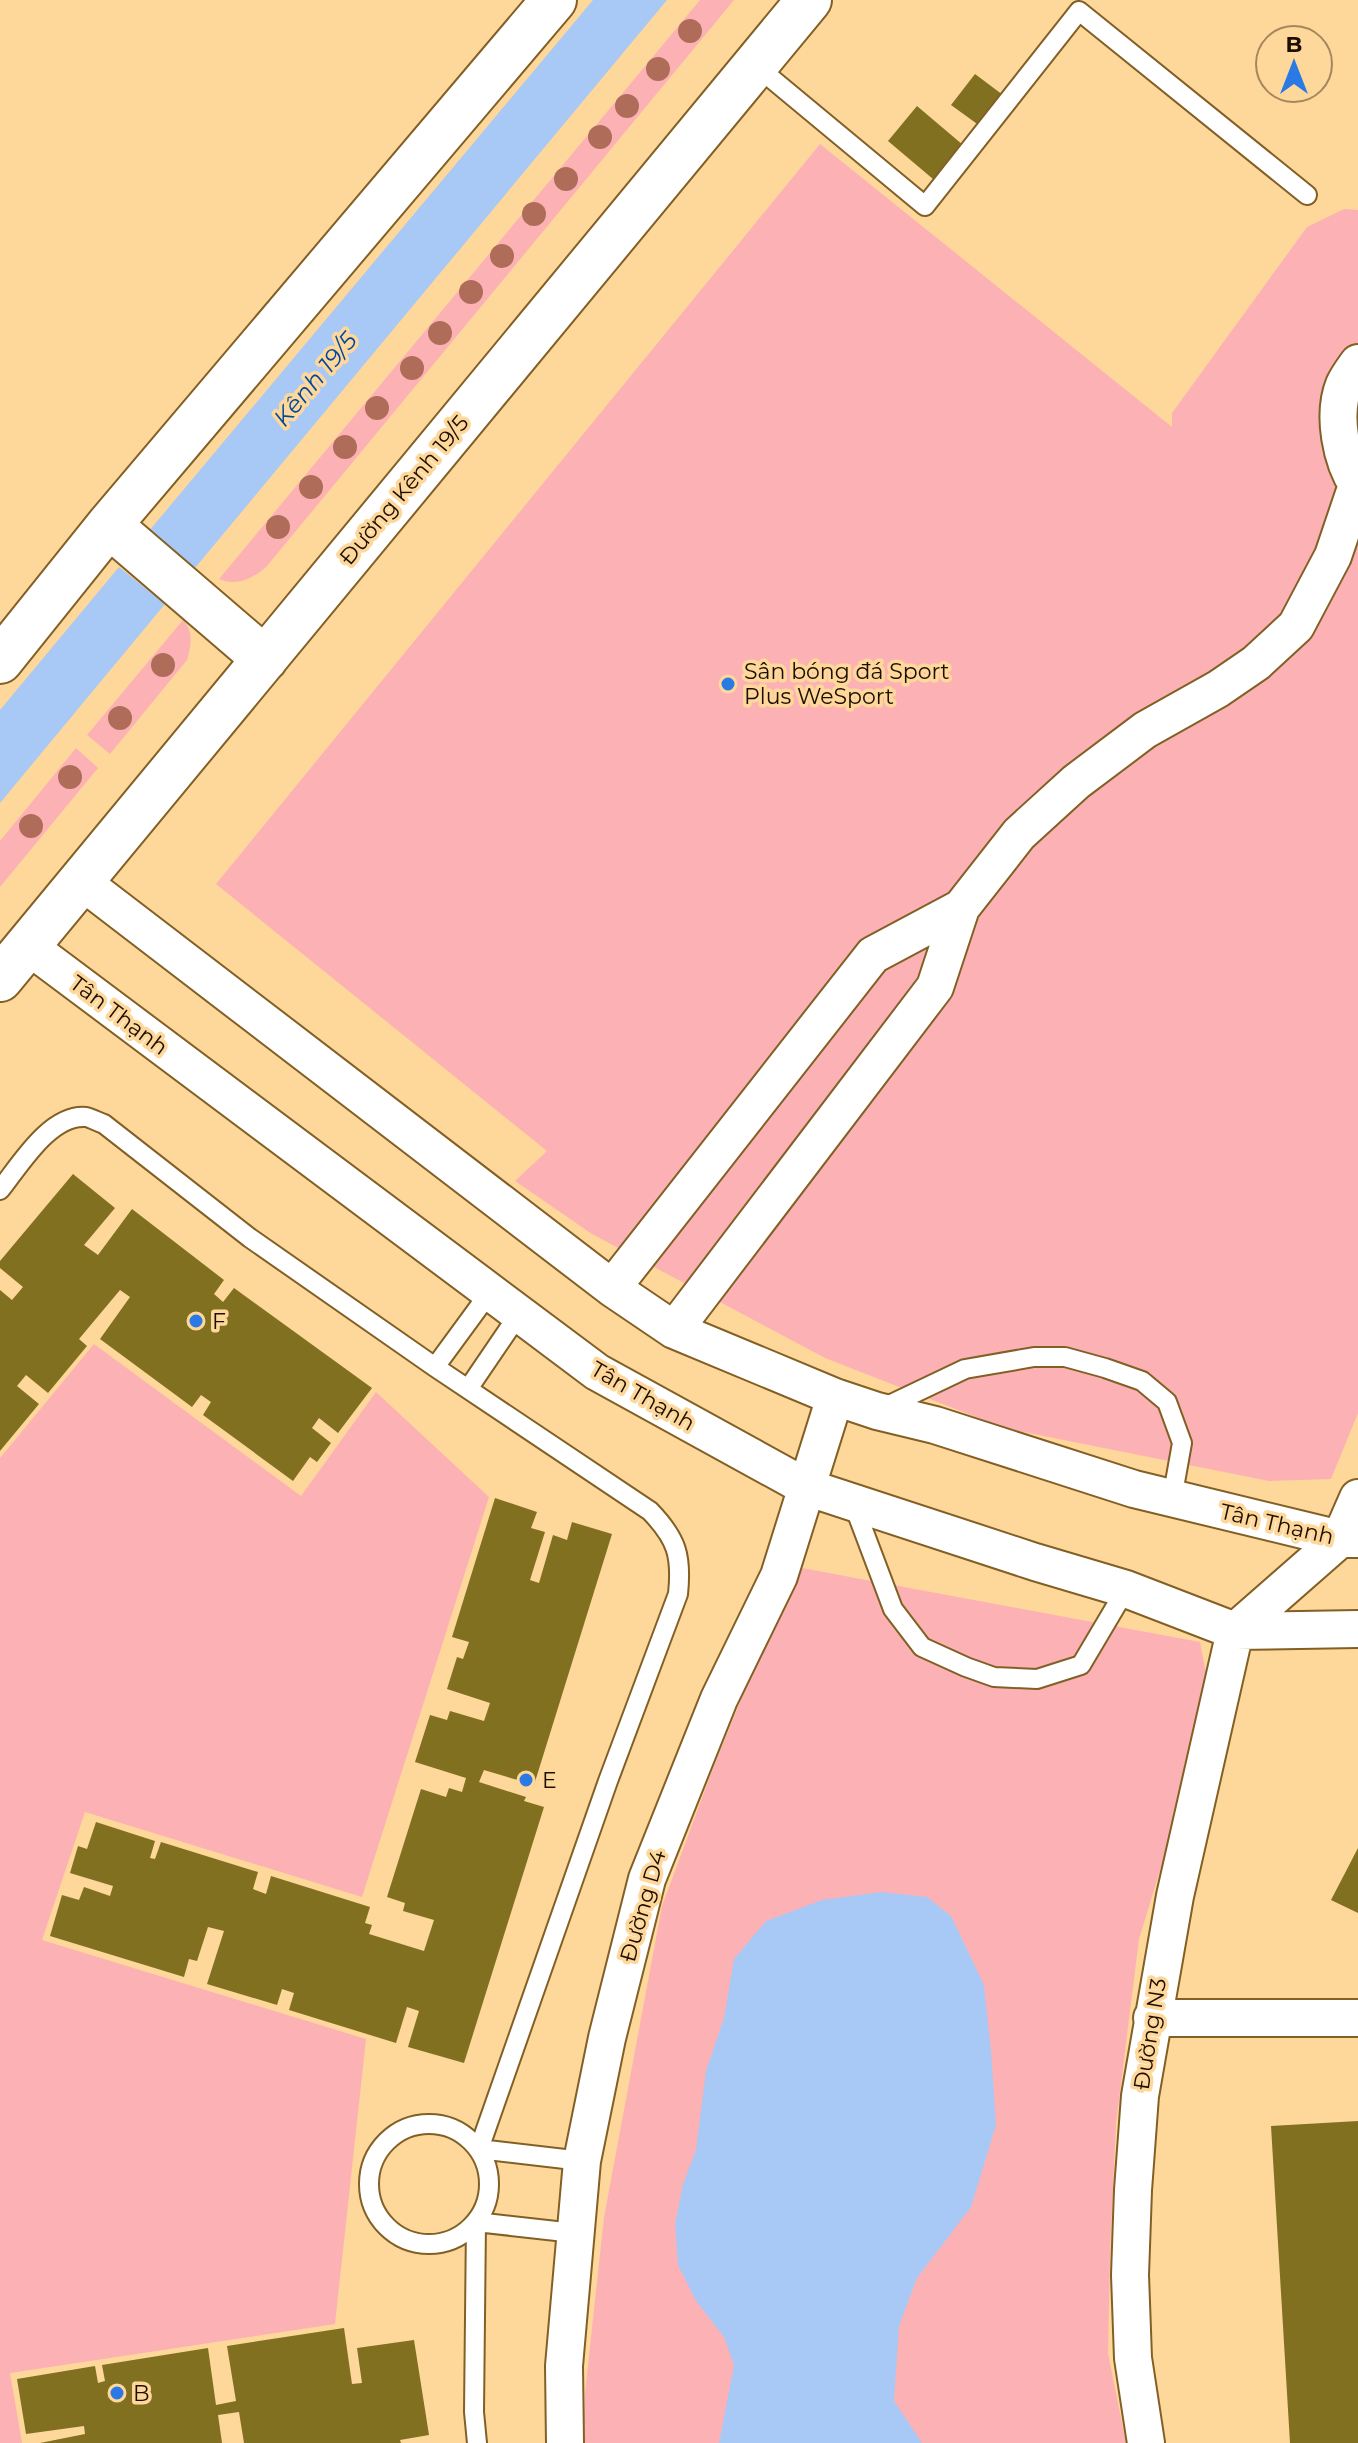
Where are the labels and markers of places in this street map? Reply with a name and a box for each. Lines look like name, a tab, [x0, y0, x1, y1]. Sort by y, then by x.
place label: Sân bóng đá Sport Plus WeSport	[744, 658, 950, 710]
marker: Sân bóng đá Sport Plus WeSport	[719, 675, 737, 693]
place label: F	[212, 1308, 226, 1335]
marker: F	[187, 1312, 205, 1330]
place label: E	[542, 1767, 557, 1794]
marker: E	[517, 1771, 535, 1789]
place label: B	[133, 2380, 150, 2407]
marker: B	[108, 2384, 126, 2402]

